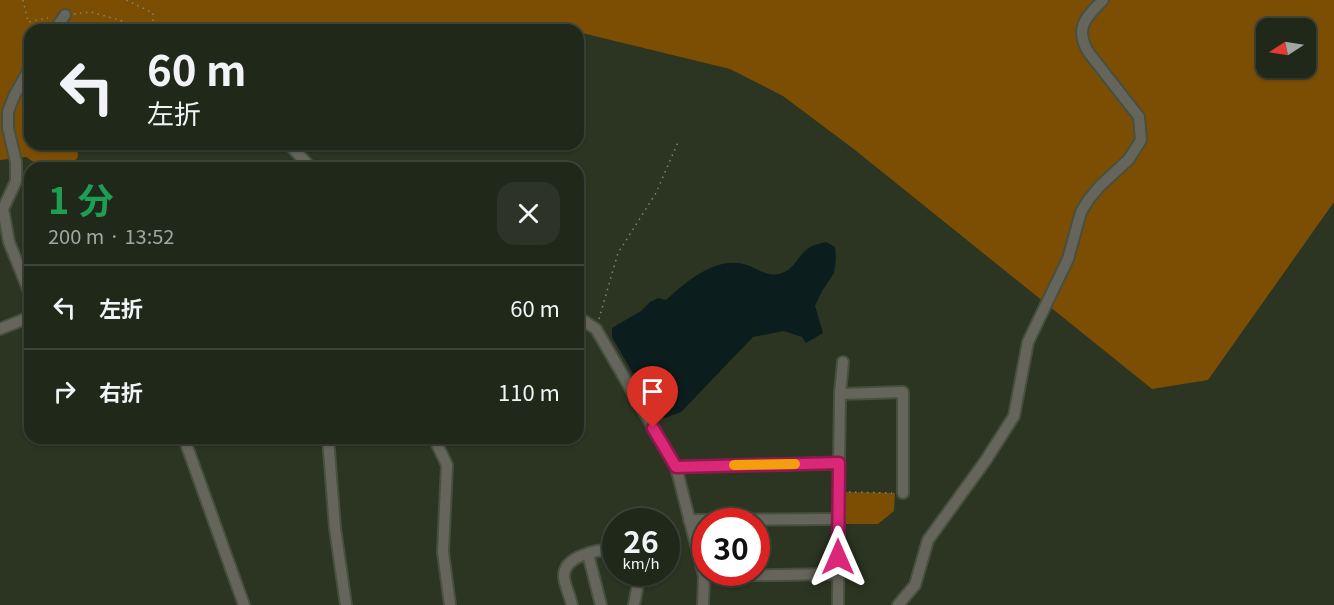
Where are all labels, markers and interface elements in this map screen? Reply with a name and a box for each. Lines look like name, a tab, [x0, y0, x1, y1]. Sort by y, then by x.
north arrow	[1256, 18, 1316, 78]
map controls	[1256, 18, 1316, 78]
text: 60 m	[147, 37, 247, 98]
icon: left	[48, 48, 126, 126]
text: 左折	[147, 93, 201, 132]
text: 1 分	[48, 172, 113, 224]
button: close	[497, 182, 560, 245]
text: 200 m · 13:52	[48, 221, 174, 250]
icon: left	[48, 291, 81, 324]
text: 左折	[99, 291, 143, 323]
text: 60 m	[510, 291, 560, 323]
pin	[627, 366, 678, 428]
icon: right	[48, 375, 81, 408]
text: 右折	[99, 375, 143, 407]
text: 110 m	[498, 375, 560, 407]
icon: arrive	[636, 375, 669, 408]
speed limit sign: 30	[692, 508, 770, 586]
text: 26	[623, 518, 659, 562]
position arrow	[806, 525, 870, 589]
text: km/h	[622, 552, 660, 573]

